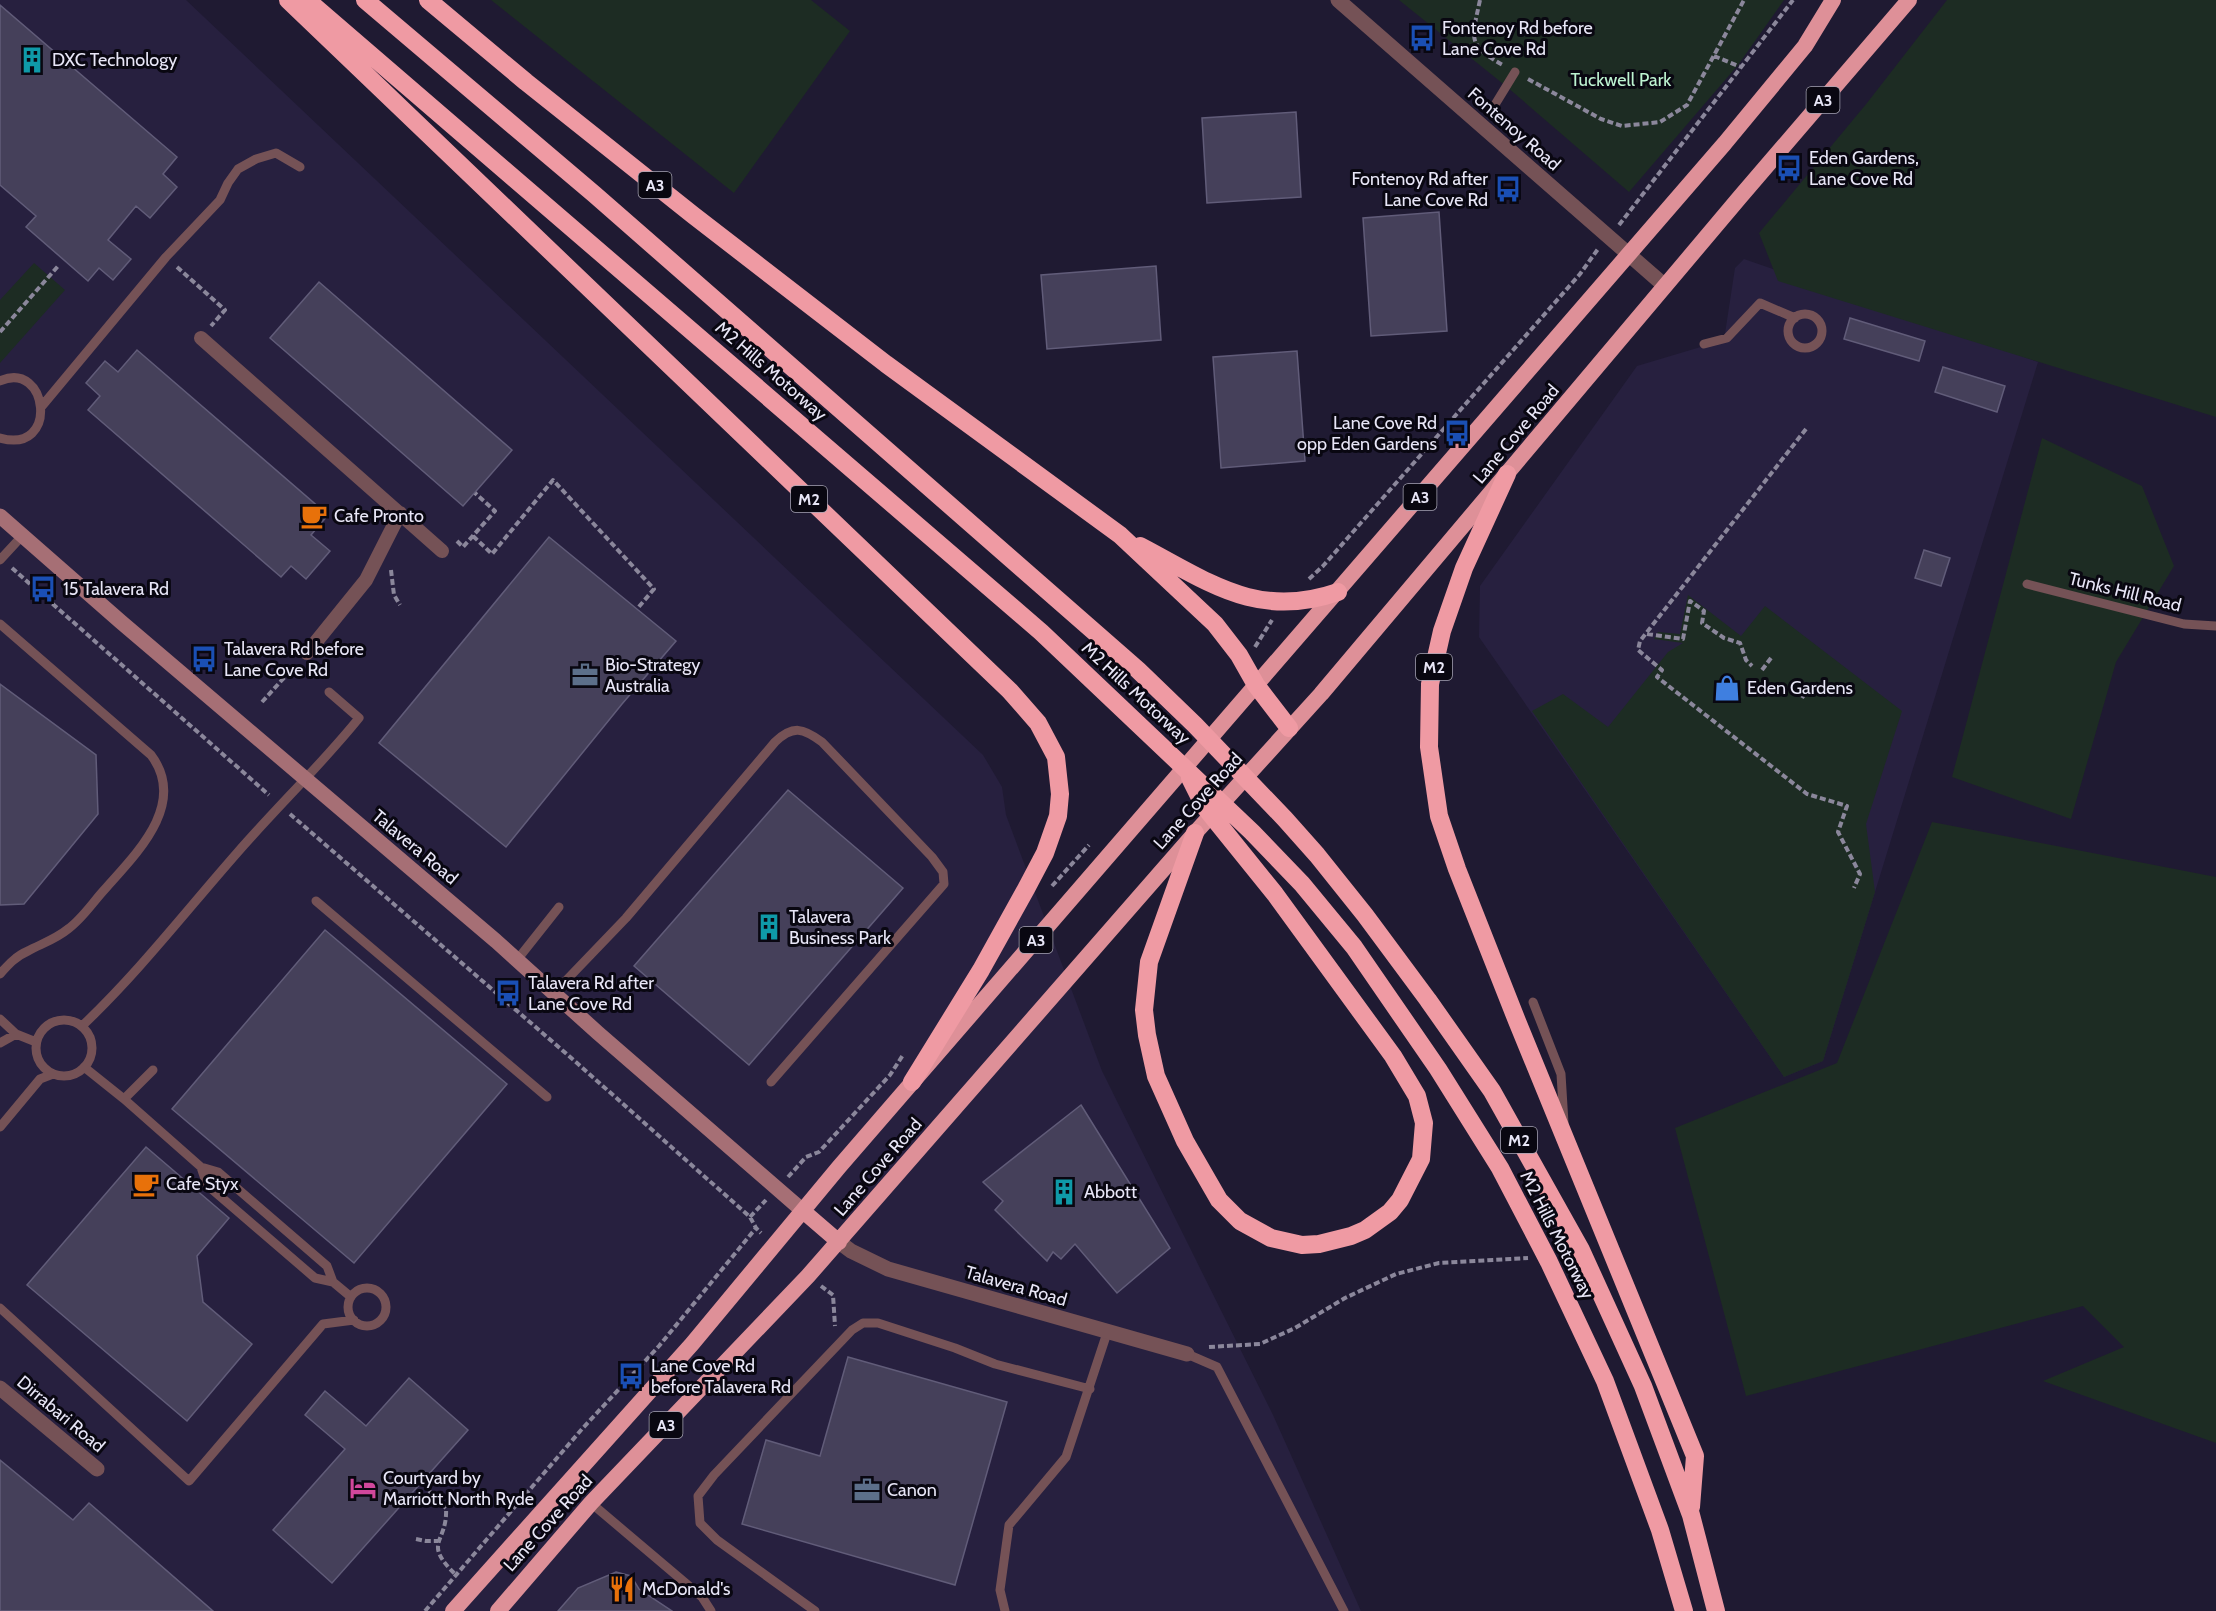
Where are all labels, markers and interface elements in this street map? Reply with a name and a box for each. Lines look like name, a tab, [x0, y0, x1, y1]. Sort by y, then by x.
place label: Fontenoy Rd before Lane Cove Rd	[1442, 17, 1593, 60]
bus stop icon: Fontenoy Rd before Lane Cove Rd	[1407, 23, 1437, 53]
building icon: DXC Technology	[17, 45, 47, 75]
place label: DXC Technology	[52, 49, 177, 71]
park label: Tuckwell Park	[1571, 69, 1672, 91]
street label: Fontenoy Road	[1463, 83, 1565, 175]
road number: A3	[1806, 87, 1840, 113]
place label: Eden Gardens, Lane Cove Rd	[1809, 147, 1919, 190]
bus stop icon: Eden Gardens, Lane Cove Rd	[1774, 153, 1804, 183]
place label: Fontenoy Rd after Lane Cove Rd	[1351, 168, 1488, 211]
road number: A3	[638, 172, 672, 198]
bus stop icon: Fontenoy Rd after Lane Cove Rd	[1493, 174, 1523, 204]
street label: M2 Hills Motorway	[711, 317, 831, 425]
street label: Lane Cove Road	[1468, 380, 1564, 488]
place label: Lane Cove Rd opp Eden Gardens	[1297, 412, 1437, 455]
bus stop icon: Lane Cove Rd opp Eden Gardens	[1442, 418, 1472, 448]
road number: A3	[1404, 484, 1436, 510]
road number: M2	[791, 486, 827, 512]
cafe icon: Cafe Pronto	[299, 501, 329, 531]
place label: Cafe Pronto	[334, 505, 424, 527]
street label: Tunks Hill Road	[2067, 567, 2183, 617]
bus stop icon: 15 Talavera Rd	[28, 574, 58, 604]
place label: 15 Talavera Rd	[63, 578, 169, 600]
street label: M2 Hills Motorway	[1077, 637, 1195, 749]
place label: Talavera Rd before Lane Cove Rd	[224, 638, 364, 681]
bus stop icon: Talavera Rd before Lane Cove Rd	[189, 644, 219, 674]
place label: Bio-Strategy Australia	[605, 654, 700, 697]
road number: M2	[1416, 654, 1452, 680]
office icon: Bio-Strategy Australia	[570, 660, 600, 690]
shop icon: Eden Gardens	[1712, 673, 1742, 703]
place label: Eden Gardens	[1747, 677, 1853, 699]
street label: Lane Cove Road	[1149, 748, 1247, 854]
street label: Talavera Road	[368, 805, 462, 889]
place label: Talavera Business Park	[789, 906, 892, 949]
building icon: Talavera Business Park	[754, 912, 784, 942]
road number: A3	[1020, 927, 1052, 953]
place label: Talavera Rd after Lane Cove Rd	[528, 972, 654, 1015]
bus stop icon: Talavera Rd after Lane Cove Rd	[493, 978, 523, 1008]
street label: Lane Cove Road	[829, 1114, 927, 1220]
road number: M2	[1501, 1127, 1537, 1153]
street label: M2 Hills Motorway	[1515, 1167, 1599, 1303]
cafe icon: Cafe Styx	[131, 1169, 161, 1199]
place label: Cafe Styx	[166, 1173, 239, 1195]
building icon: Abbott	[1049, 1177, 1079, 1207]
place label: Abbott	[1084, 1181, 1137, 1203]
street label: Talavera Road	[963, 1261, 1069, 1311]
place label: Lane Cove Rd before Talavera Rd	[651, 1355, 791, 1398]
bus stop icon: Lane Cove Rd before Talavera Rd	[616, 1361, 646, 1391]
street label: Dirrabari Road	[13, 1371, 109, 1457]
road number: A3	[650, 1412, 682, 1438]
place label: Courtyard by Marriott North Ryde	[383, 1467, 534, 1510]
street label: Lane Cove Road	[499, 1470, 597, 1576]
hotel icon: Courtyard by Marriott North Ryde	[348, 1473, 378, 1503]
office icon: Canon	[852, 1475, 882, 1505]
place label: Canon	[887, 1479, 937, 1501]
restaurant icon: McDonald's	[607, 1574, 637, 1604]
place label: McDonald's	[642, 1578, 730, 1600]

